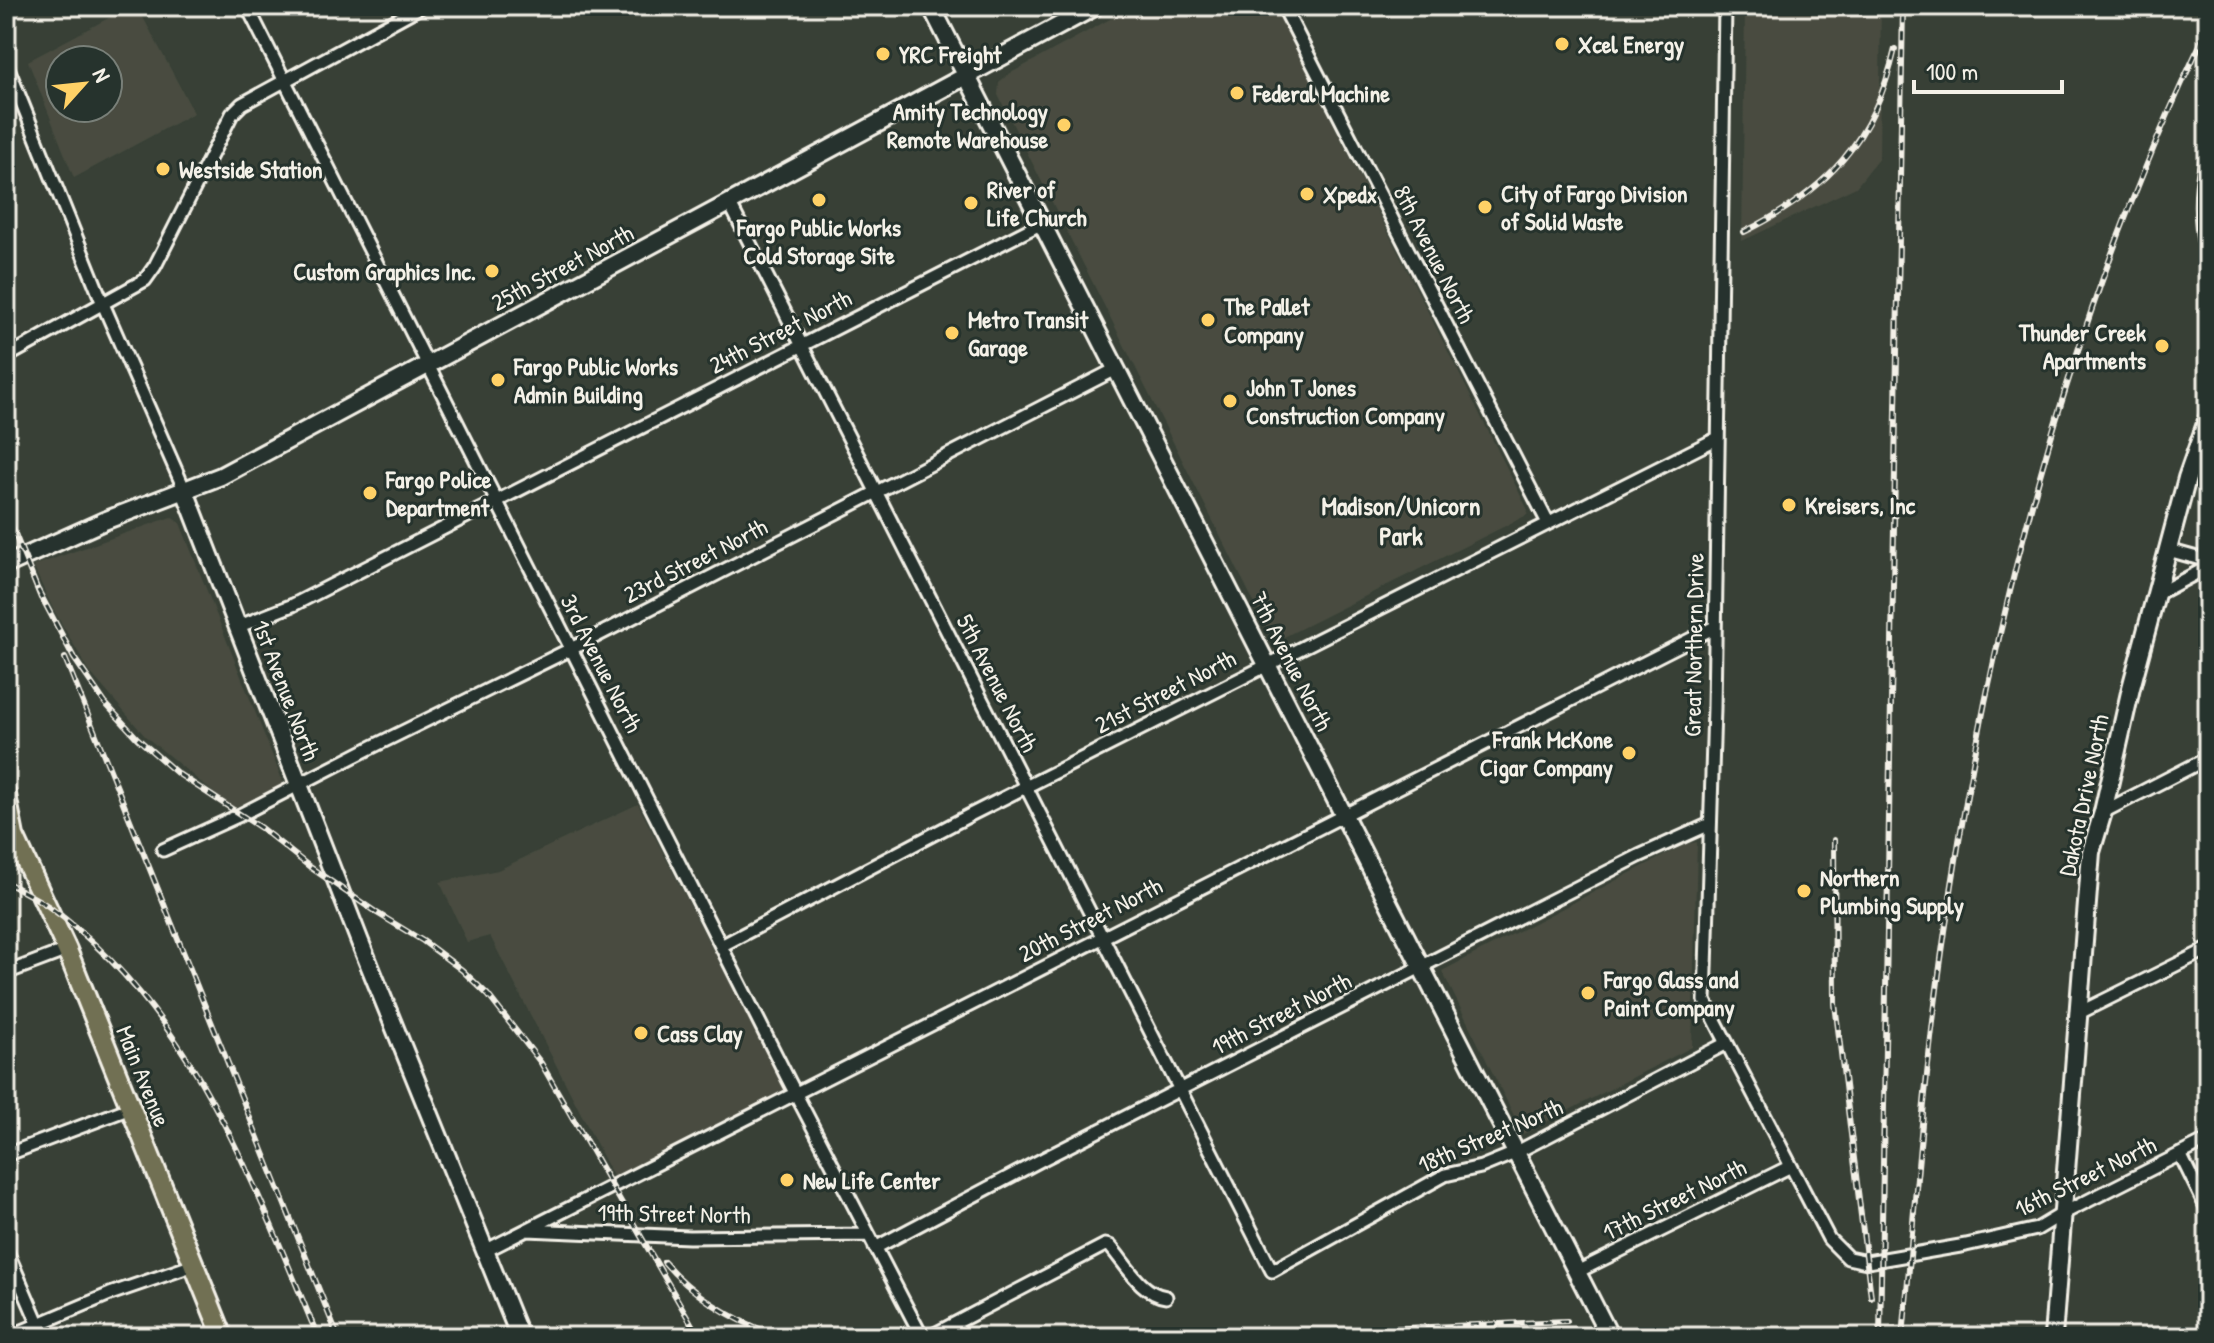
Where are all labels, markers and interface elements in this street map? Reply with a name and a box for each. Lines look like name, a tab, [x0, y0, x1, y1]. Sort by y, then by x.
place label: Xcel Energy	[1578, 28, 1684, 61]
marker: Xcel Energy	[1553, 35, 1571, 53]
place label: YRC Freight	[899, 38, 1002, 71]
north arrow	[44, 44, 124, 124]
scale bar	[1914, 44, 2062, 94]
marker: YRC Freight	[874, 45, 892, 63]
text: 100 m	[1926, 55, 1978, 87]
text: N	[86, 63, 118, 87]
place label: Federal Machine	[1252, 77, 1390, 109]
marker: Federal Machine	[1228, 84, 1246, 102]
place label: Amity Technology Remote Warehouse	[887, 95, 1048, 155]
marker: Amity Technology Remote Warehouse	[1055, 116, 1073, 134]
place label: Westside Station	[179, 153, 323, 185]
marker: Westside Station	[154, 160, 172, 178]
place label: River of Life Church	[987, 173, 1086, 233]
place label: City of Fargo Division of Solid Waste	[1501, 177, 1688, 237]
place label: Xpedx	[1323, 178, 1378, 211]
street label: 8th Avenue North	[1387, 180, 1483, 328]
marker: Xpedx	[1298, 185, 1316, 203]
marker: Fargo Public Works Cold Storage Site	[810, 191, 828, 209]
marker: River of Life Church	[962, 194, 980, 212]
marker: City of Fargo Division of Solid Waste	[1476, 198, 1494, 216]
place label: Fargo Public Works Cold Storage Site	[736, 211, 901, 272]
street label: 25th Street North	[485, 216, 639, 318]
place label: Custom Graphics Inc.	[293, 255, 476, 288]
marker: Custom Graphics Inc.	[483, 262, 501, 280]
street label: 24th Street North	[703, 281, 857, 381]
place label: The Pallet Company	[1223, 290, 1310, 351]
place label: Metro Transit Garage	[968, 303, 1089, 364]
marker: The Pallet Company	[1199, 311, 1217, 329]
place label: Thunder Creek Apartments	[2018, 316, 2146, 377]
marker: Metro Transit Garage	[943, 324, 961, 342]
marker: Thunder Creek Apartments	[2153, 337, 2171, 355]
place label: Fargo Public Works Admin Building	[513, 350, 678, 411]
marker: Fargo Public Works Admin Building	[489, 371, 507, 389]
place label: John T Jones Construction Company	[1246, 371, 1445, 432]
marker: John T Jones Construction Company	[1221, 392, 1239, 410]
place label: Fargo Police Department	[385, 463, 492, 524]
marker: Fargo Police Department	[361, 484, 379, 502]
district label: Madison/Unicorn Park	[1321, 488, 1481, 553]
place label: Kreisers, Inc	[1805, 489, 1916, 521]
marker: Kreisers, Inc	[1780, 496, 1798, 514]
street label: 23rd Street North	[618, 510, 772, 610]
street label: Great Northern Drive	[1675, 552, 1711, 737]
street label: 7th Avenue North	[1243, 586, 1341, 736]
street label: 3rd Avenue North	[553, 588, 651, 738]
street label: 5th Avenue North	[950, 609, 1046, 757]
street label: 1st Avenue North	[246, 615, 328, 765]
street label: 21st Street North	[1089, 642, 1241, 740]
street label: Dakota Drive North	[2050, 711, 2116, 879]
place label: Frank McKone Cigar Company	[1480, 723, 1613, 784]
marker: Frank McKone Cigar Company	[1620, 744, 1638, 762]
place label: Northern Plumbing Supply	[1820, 861, 1964, 922]
street label: 20th Street North	[1013, 869, 1167, 969]
marker: Northern Plumbing Supply	[1795, 882, 1813, 900]
place label: Fargo Glass and Paint Company	[1603, 963, 1739, 1024]
street label: 19th Street North	[1206, 964, 1356, 1062]
marker: Fargo Glass and Paint Company	[1579, 984, 1597, 1002]
place label: Cass Clay	[657, 1017, 743, 1050]
street label: Main Avenue	[109, 1021, 179, 1132]
marker: Cass Clay	[632, 1024, 650, 1042]
street label: 18th Street North	[1413, 1090, 1567, 1180]
street label: 16th Street North	[2009, 1128, 2161, 1224]
street label: 17th Street North	[1597, 1150, 1751, 1248]
place label: New Life Center	[803, 1164, 941, 1196]
marker: New Life Center	[778, 1171, 796, 1189]
street label: 19th Street North	[597, 1196, 751, 1230]

